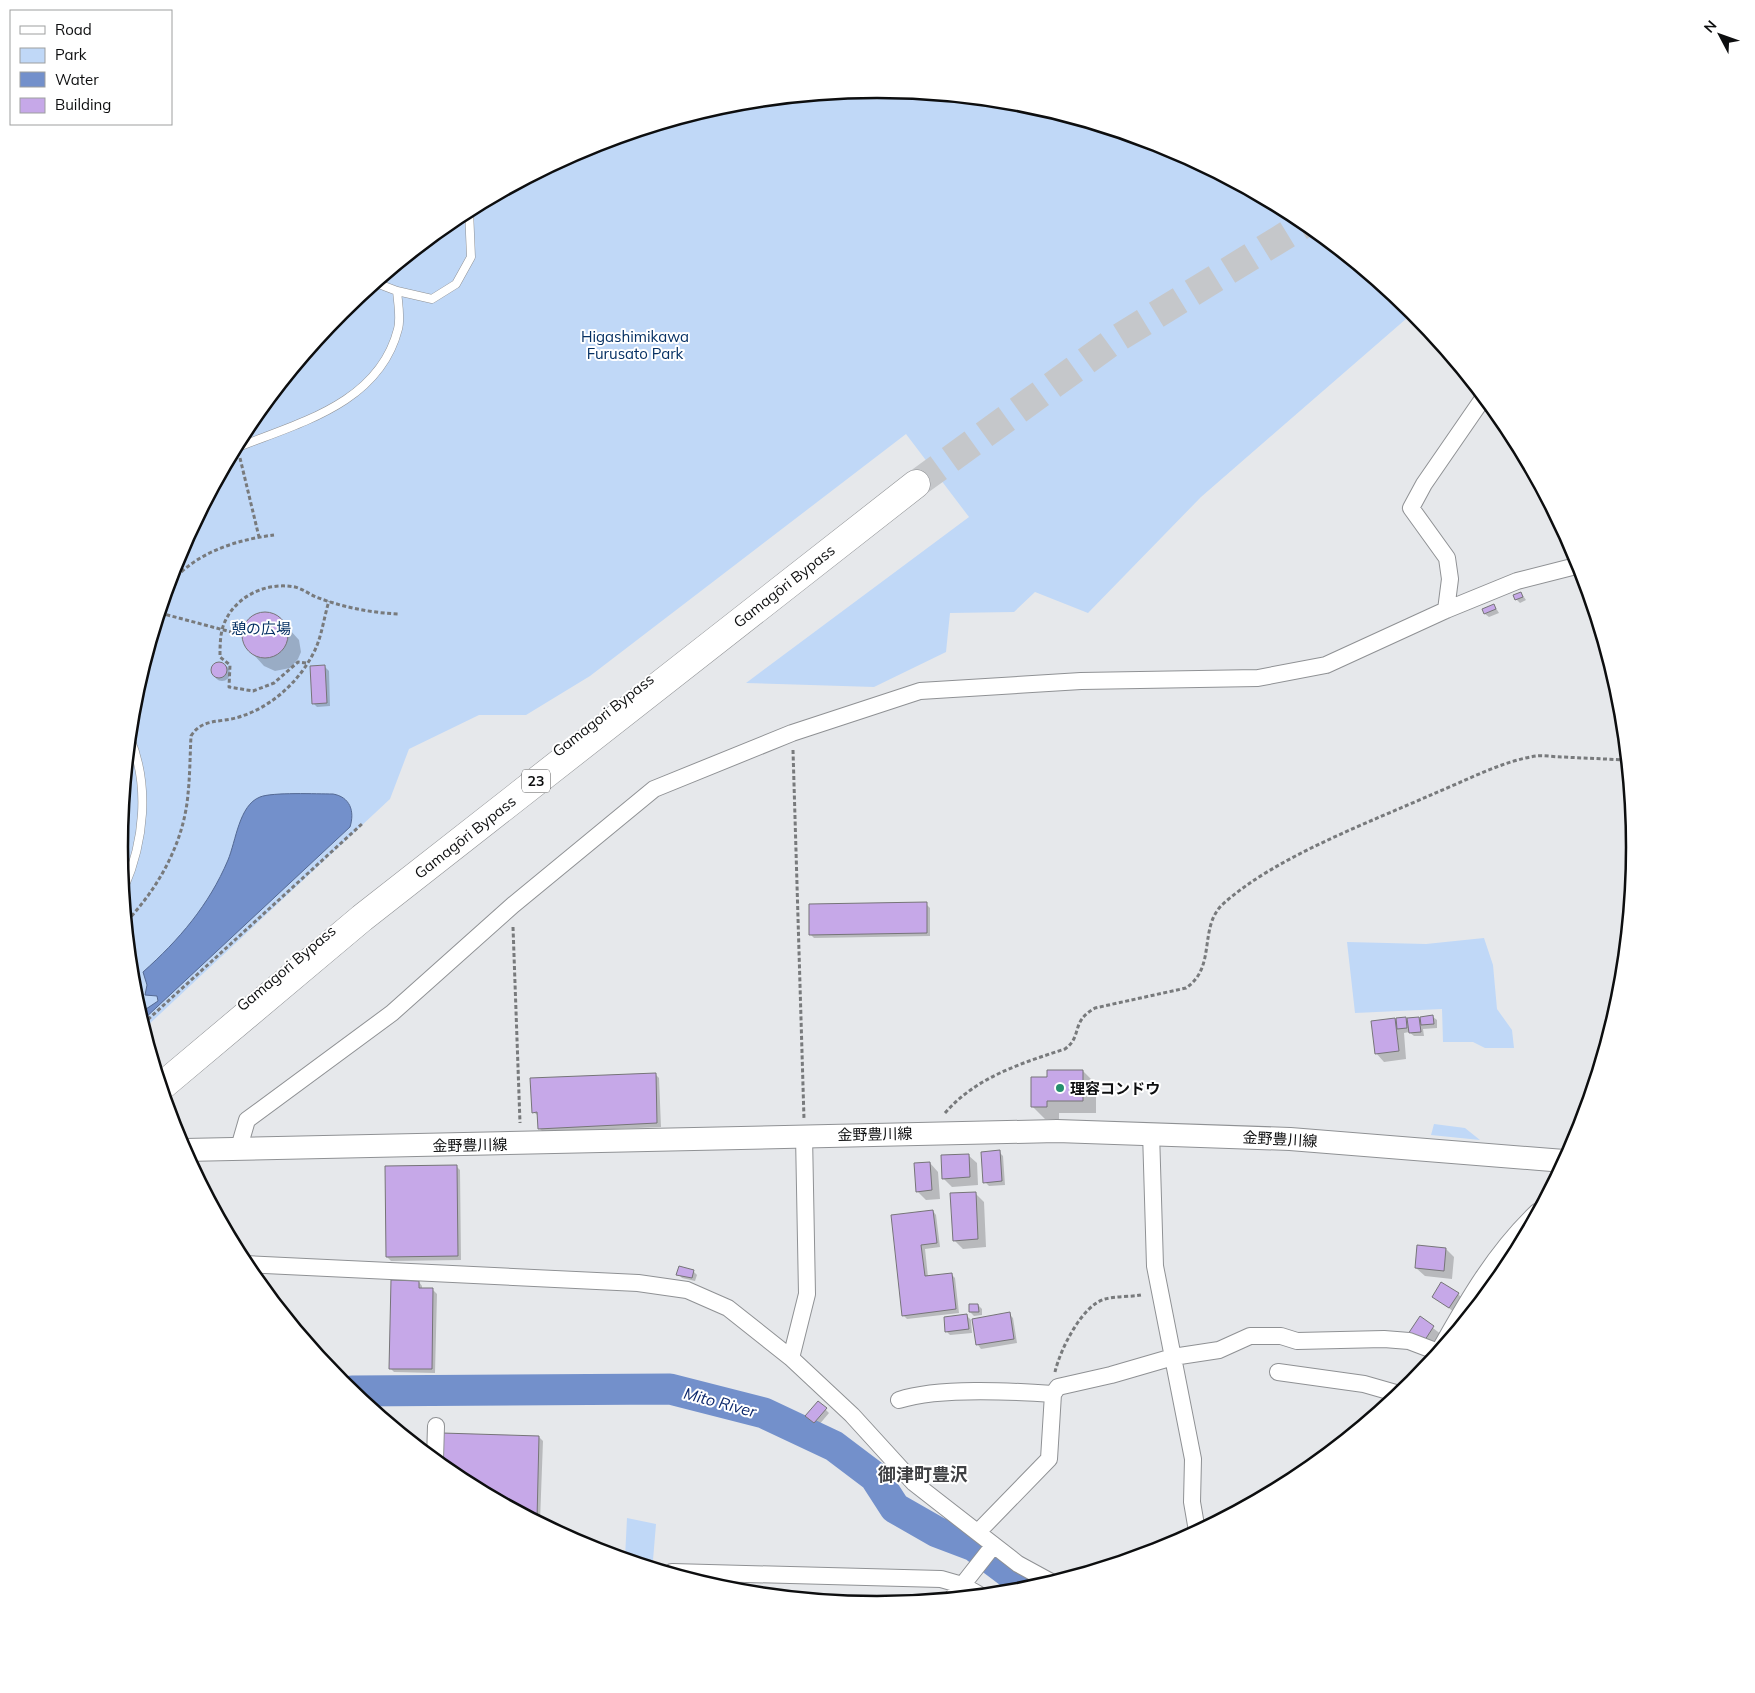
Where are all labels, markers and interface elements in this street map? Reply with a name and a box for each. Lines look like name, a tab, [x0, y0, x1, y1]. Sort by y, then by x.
legend	[10, 10, 172, 125]
north arrow	[1695, 10, 1745, 60]
text: N	[1700, 17, 1720, 36]
text: Road	[55, 20, 92, 39]
text: Park	[55, 45, 87, 64]
text: Water	[55, 70, 99, 89]
text: Building	[55, 95, 111, 114]
park label: Higashimikawa Furusato Park	[581, 327, 689, 363]
street label: Gamagōri Bypass	[729, 540, 839, 632]
park label: 憩の広場	[231, 619, 291, 638]
street label: Gamagori Bypass	[548, 669, 658, 761]
road number: 23	[522, 769, 550, 792]
street label: Gamagōri Bypass	[410, 791, 520, 883]
street label: Gamagori Bypass	[233, 921, 339, 1015]
place label: 理容コンドウ	[1070, 1079, 1160, 1098]
marker: 理容コンドウ	[1054, 1082, 1066, 1094]
street label: 金野豊川線	[837, 1124, 913, 1144]
street label: 金野豊川線	[1242, 1128, 1318, 1150]
street label: 金野豊川線	[432, 1135, 508, 1155]
water label: Mito River	[682, 1383, 760, 1422]
district label: 御津町豊沢	[877, 1463, 968, 1486]

